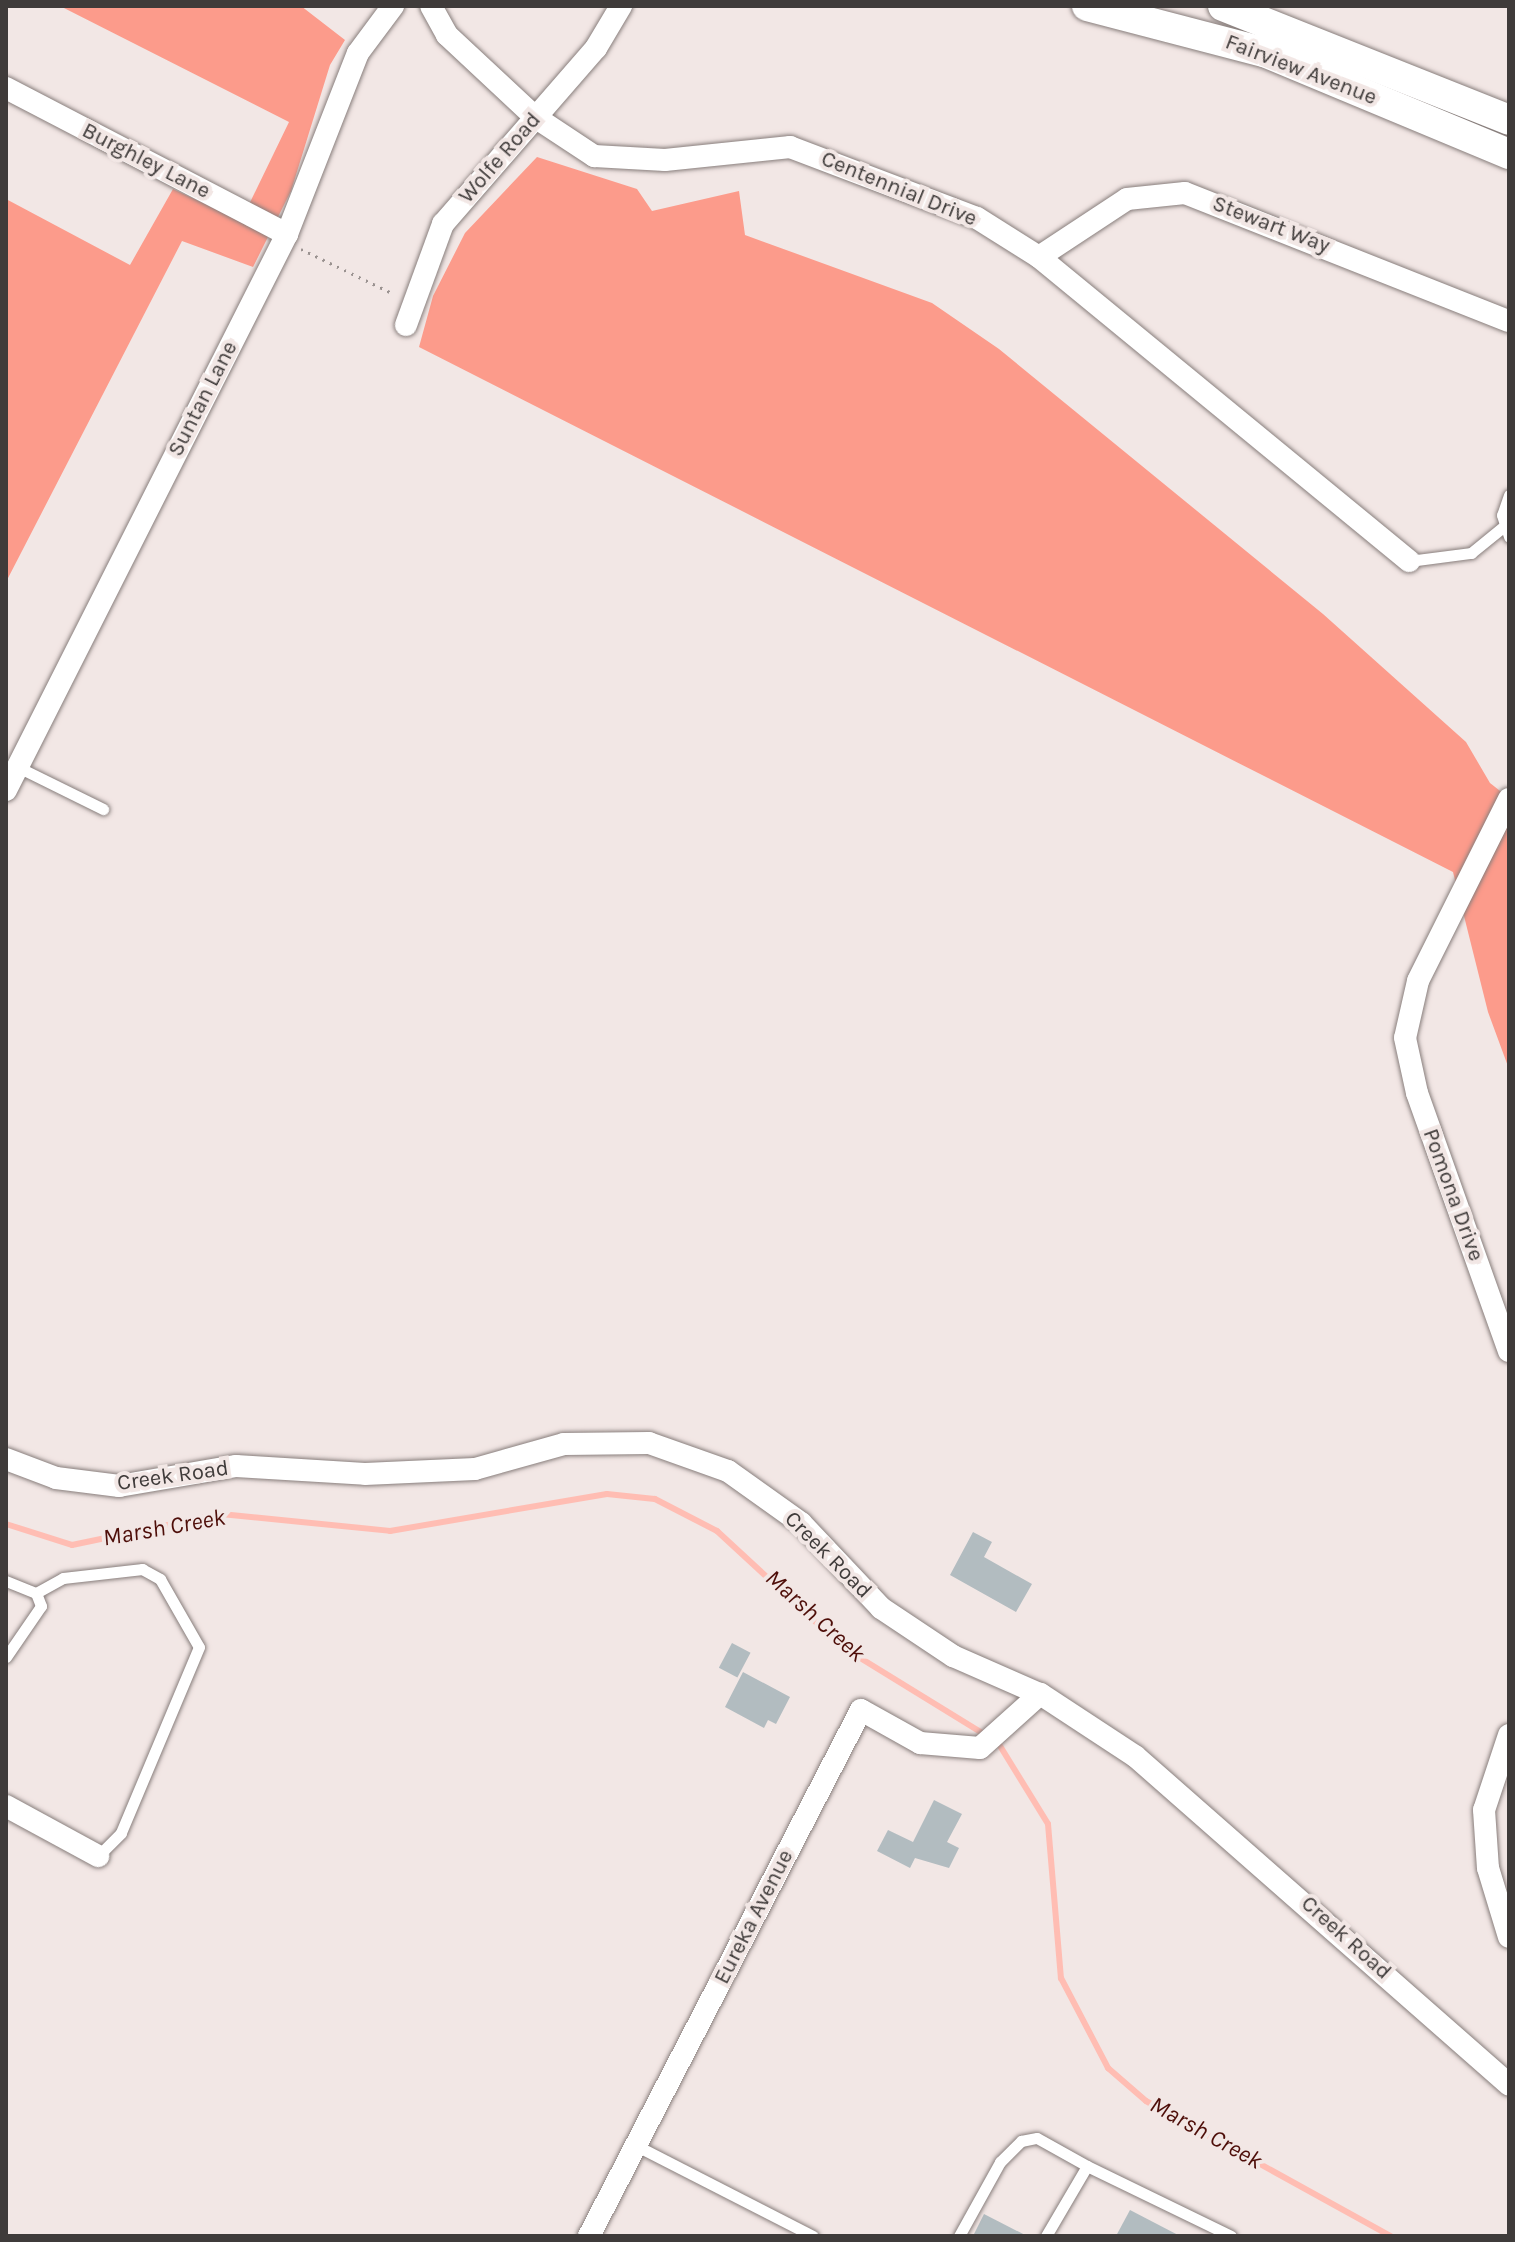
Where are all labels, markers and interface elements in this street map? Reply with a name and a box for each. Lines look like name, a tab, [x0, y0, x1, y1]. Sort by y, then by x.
street label: Fairview Avenue	[1222, 29, 1380, 111]
street label: Wolfe Road	[453, 107, 547, 209]
street label: Burghley Lane	[78, 117, 214, 205]
street label: Centennial Drive	[817, 146, 981, 232]
street label: Stewart Way	[1209, 191, 1333, 259]
street label: Suntan Lane	[163, 337, 243, 461]
street label: Pomona Drive	[1417, 1125, 1489, 1265]
street label: Creek Road	[116, 1455, 230, 1497]
water label: Marsh Creek	[100, 1503, 228, 1553]
street label: Creek Road	[779, 1506, 877, 1604]
water label: Marsh Creek	[759, 1564, 871, 1668]
street label: Eureka Avenue	[709, 1845, 799, 1989]
street label: Creek Road	[1295, 1891, 1397, 1985]
water label: Marsh Creek	[1145, 2090, 1267, 2176]

